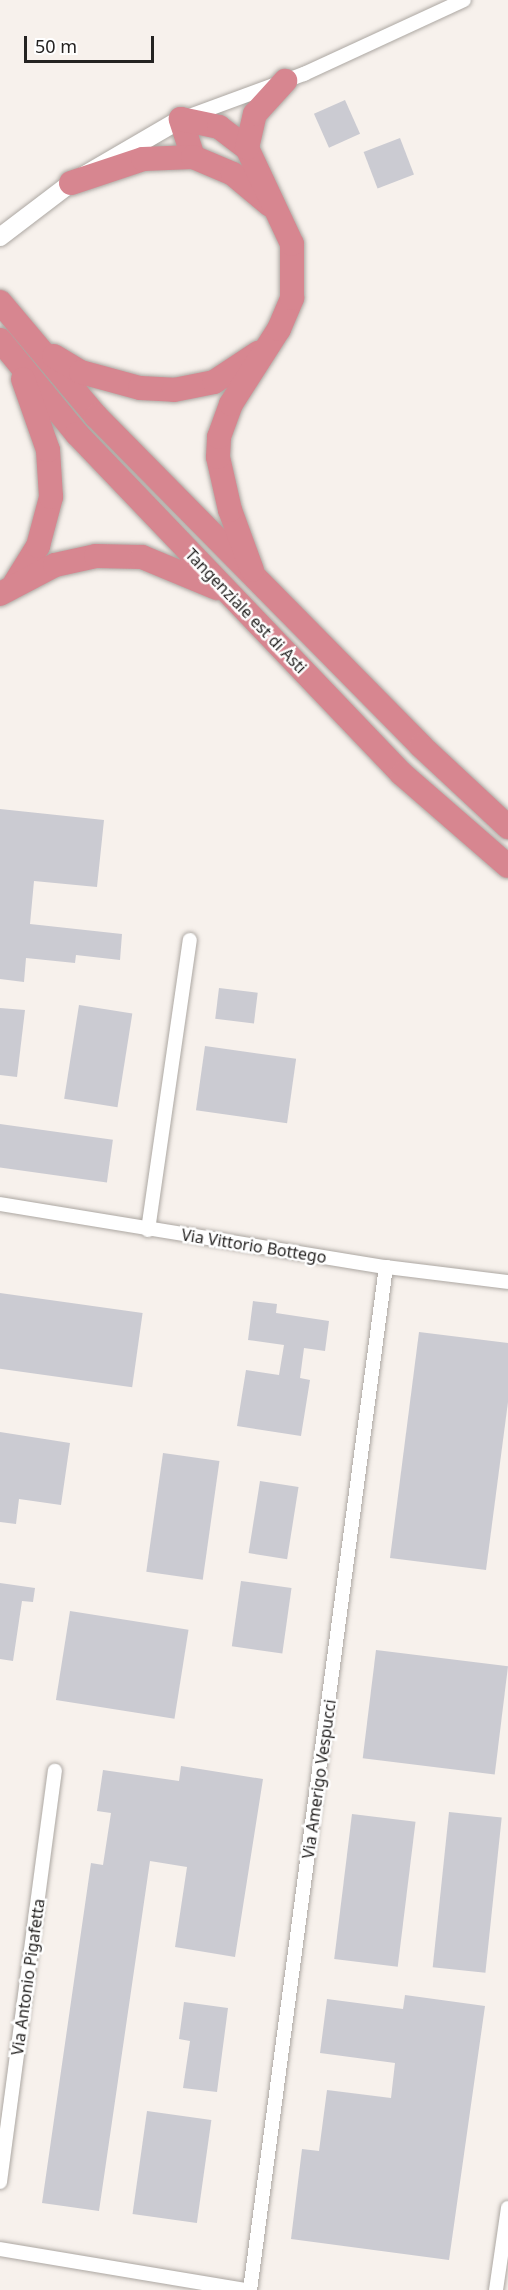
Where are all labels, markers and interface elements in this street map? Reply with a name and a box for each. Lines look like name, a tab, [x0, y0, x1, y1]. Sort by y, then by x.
scale bar	[27, 24, 158, 62]
text: 50 m	[35, 34, 77, 58]
street label: Tangenziale est di Asti	[182, 545, 310, 677]
street label: Via Vittorio Bottego	[180, 1225, 328, 1267]
street label: Via Amerigo Vespucci	[298, 1698, 340, 1860]
street label: Via Antonio Pigafetta	[8, 1897, 48, 2057]

